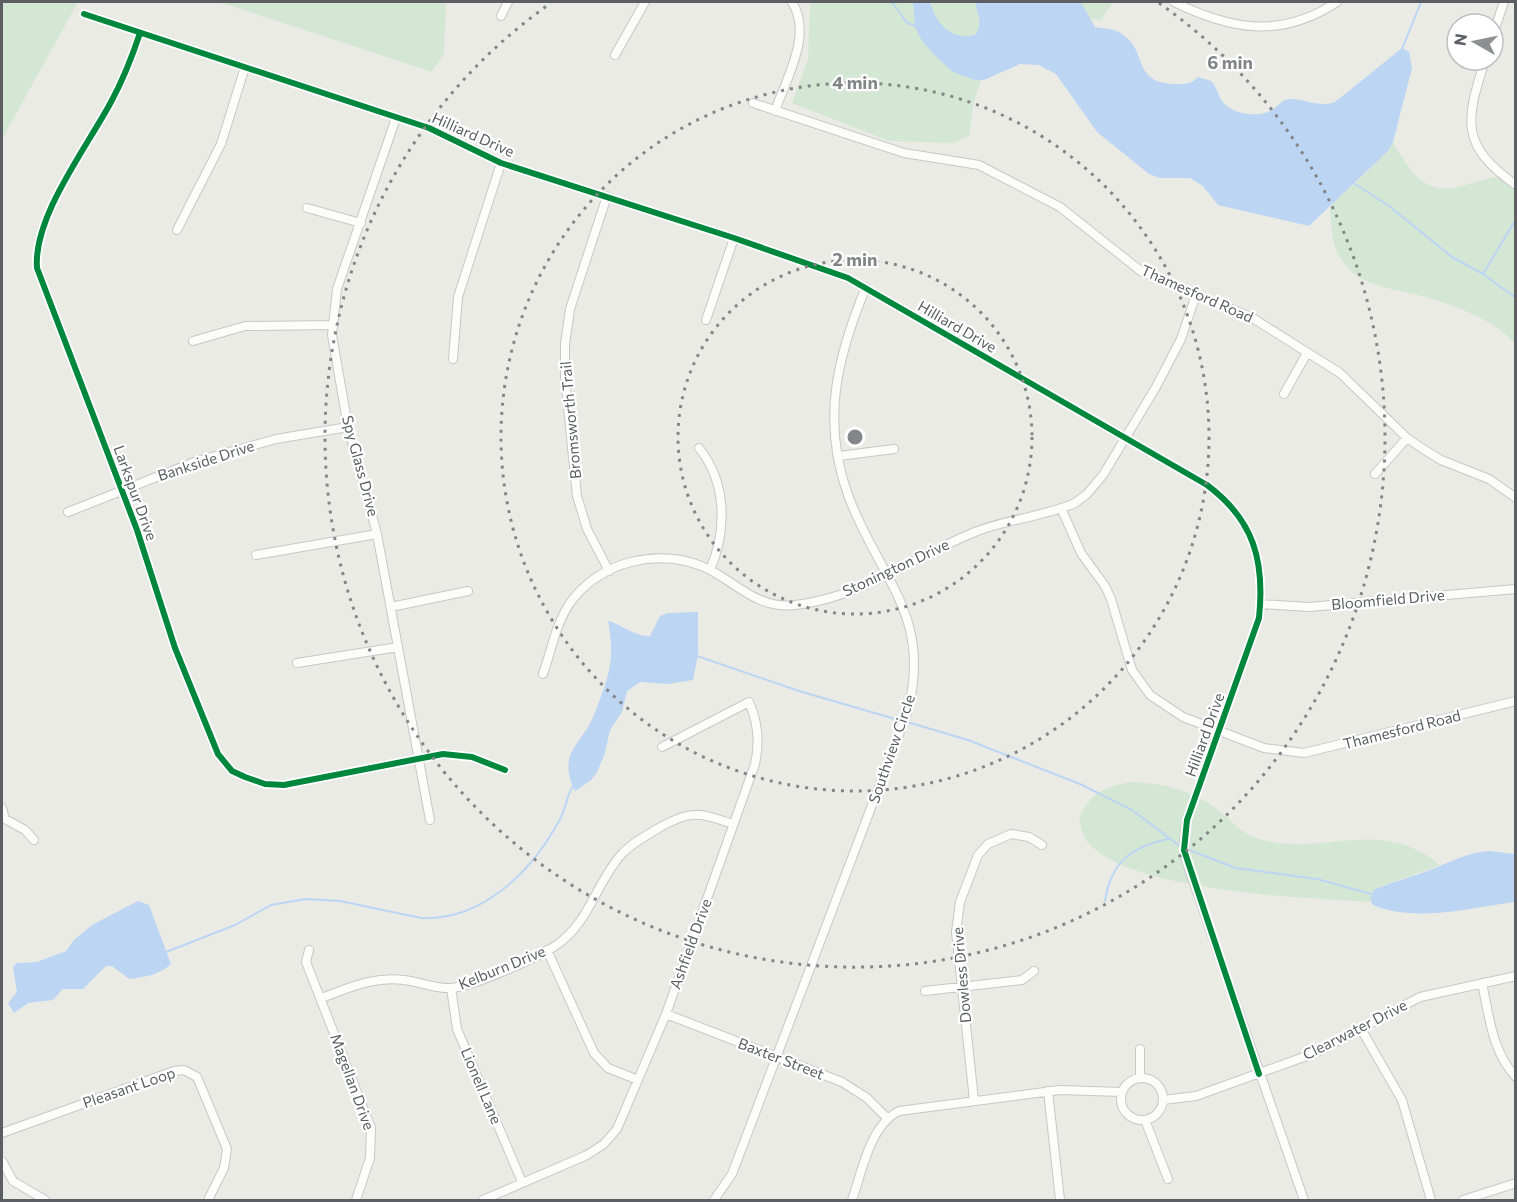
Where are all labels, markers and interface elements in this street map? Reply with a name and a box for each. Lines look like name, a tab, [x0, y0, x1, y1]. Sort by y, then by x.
north arrow	[1445, 12, 1505, 72]
text: N	[1449, 32, 1470, 47]
text: 6 min	[1207, 51, 1253, 73]
text: 4 min	[832, 71, 878, 93]
street label: Hilliard Drive	[430, 108, 517, 160]
text: 2 min	[833, 248, 877, 270]
street label: Thamesford Road	[1139, 260, 1256, 326]
street label: Hilliard Drive	[915, 296, 1000, 356]
street label: Bromsworth Trail	[556, 360, 584, 480]
street label: Spy Glass Drive	[339, 413, 383, 518]
centre of rings	[845, 427, 865, 447]
street label: Bankside Drive	[155, 436, 256, 484]
street label: Larkspur Drive	[110, 443, 161, 543]
street label: Stonington Drive	[839, 534, 952, 600]
street label: Bloomfield Drive	[1330, 585, 1445, 613]
street label: Hilliard Drive	[1181, 690, 1228, 779]
street label: Southview Circle	[864, 692, 918, 805]
street label: Thamesford Road	[1341, 706, 1462, 752]
street label: Ashfield Drive	[665, 896, 715, 991]
street label: Dowless Drive	[948, 926, 974, 1024]
street label: Kelburn Drive	[456, 941, 548, 993]
street label: Clearwater Drive	[1299, 995, 1410, 1063]
street label: Magellan Drive	[327, 1031, 379, 1132]
street label: Baxter Street	[736, 1033, 827, 1083]
street label: Lionell Lane	[458, 1045, 506, 1127]
street label: Pleasant Loop	[80, 1063, 177, 1111]

